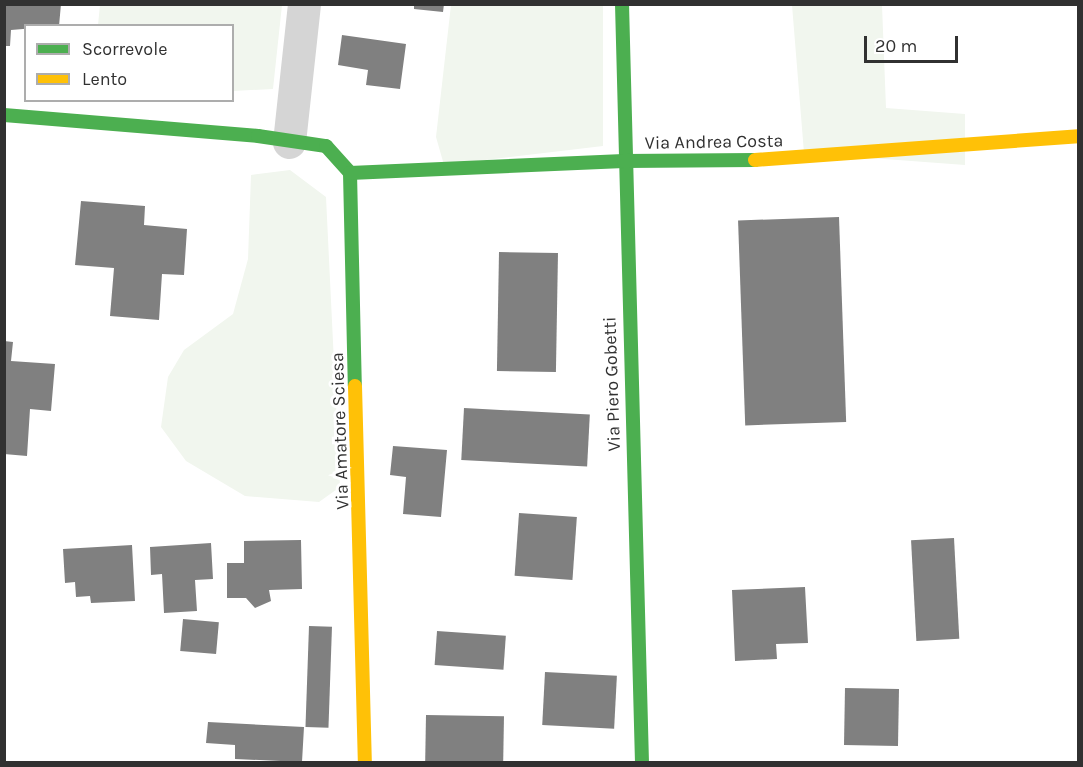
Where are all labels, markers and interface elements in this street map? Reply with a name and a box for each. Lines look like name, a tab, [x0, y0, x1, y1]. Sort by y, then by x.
legend	[24, 24, 234, 102]
scale bar	[867, 24, 962, 62]
text: 20 m	[875, 35, 917, 57]
text: Scorrevole	[82, 38, 167, 60]
text: Lento	[82, 68, 127, 90]
street label: Via Andrea Costa	[645, 130, 783, 154]
street label: Via Piero Gobetti	[599, 316, 625, 452]
street label: Via Amatore Sciesa	[326, 352, 354, 510]

